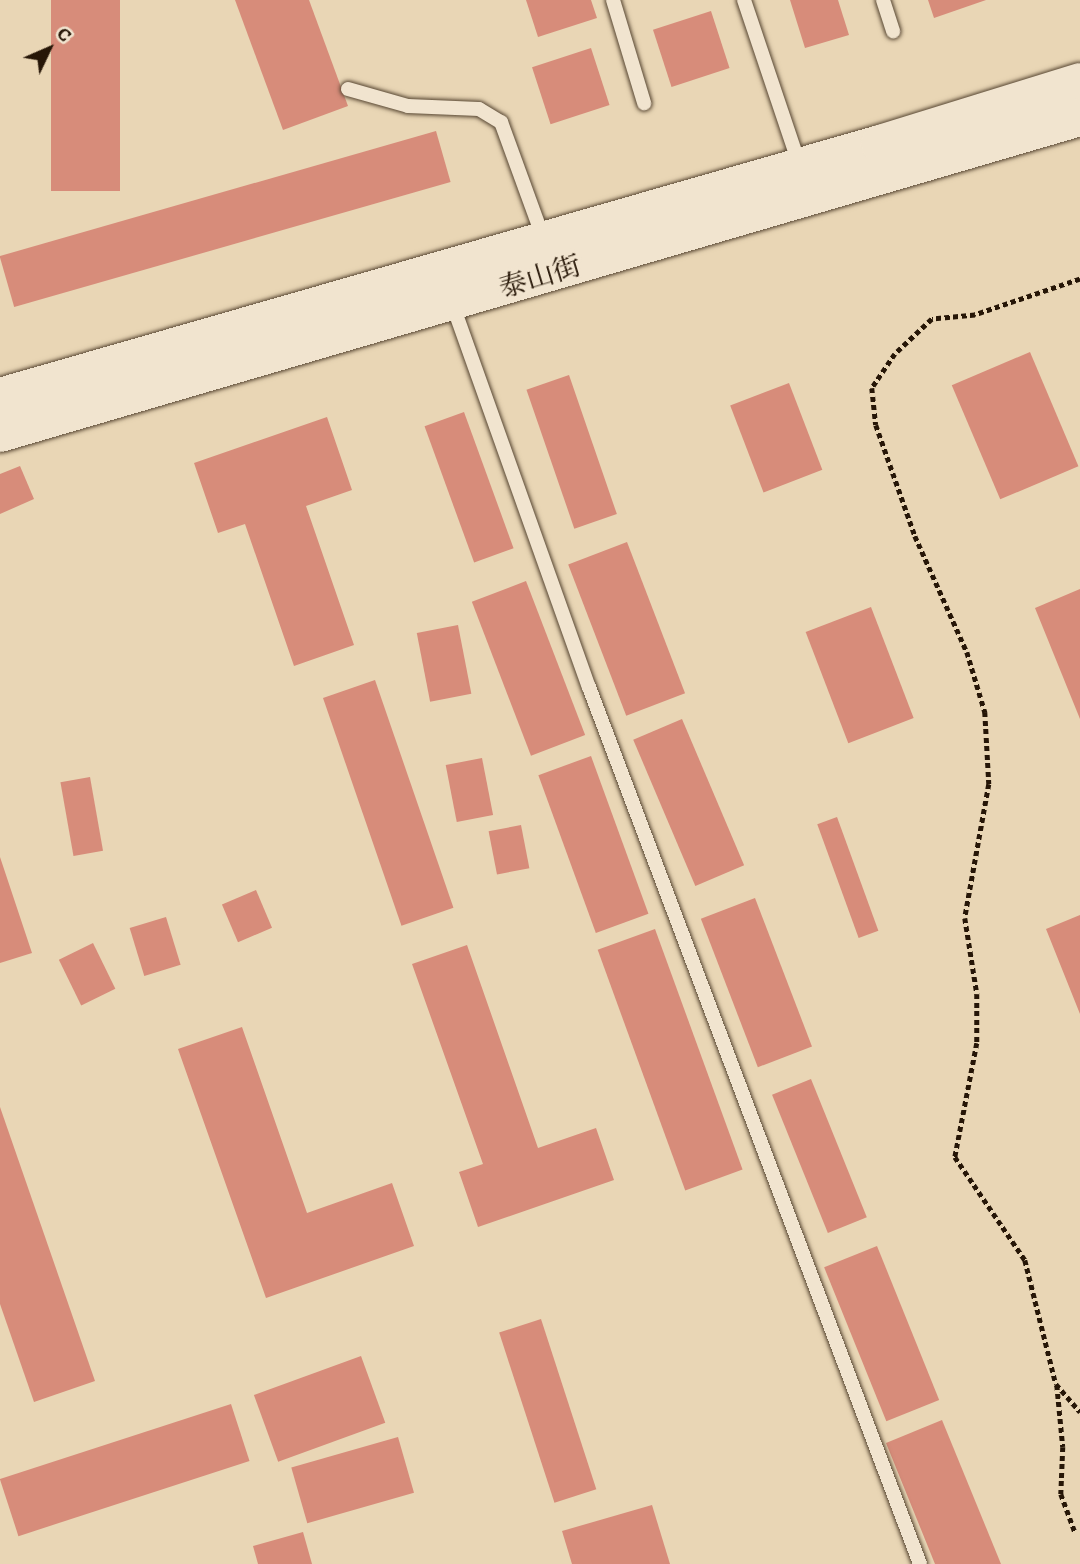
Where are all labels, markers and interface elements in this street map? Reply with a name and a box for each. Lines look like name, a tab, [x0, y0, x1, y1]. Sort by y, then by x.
north arrow	[14, 14, 84, 84]
text: С	[51, 21, 78, 48]
street label: 泰山街	[495, 249, 585, 305]

